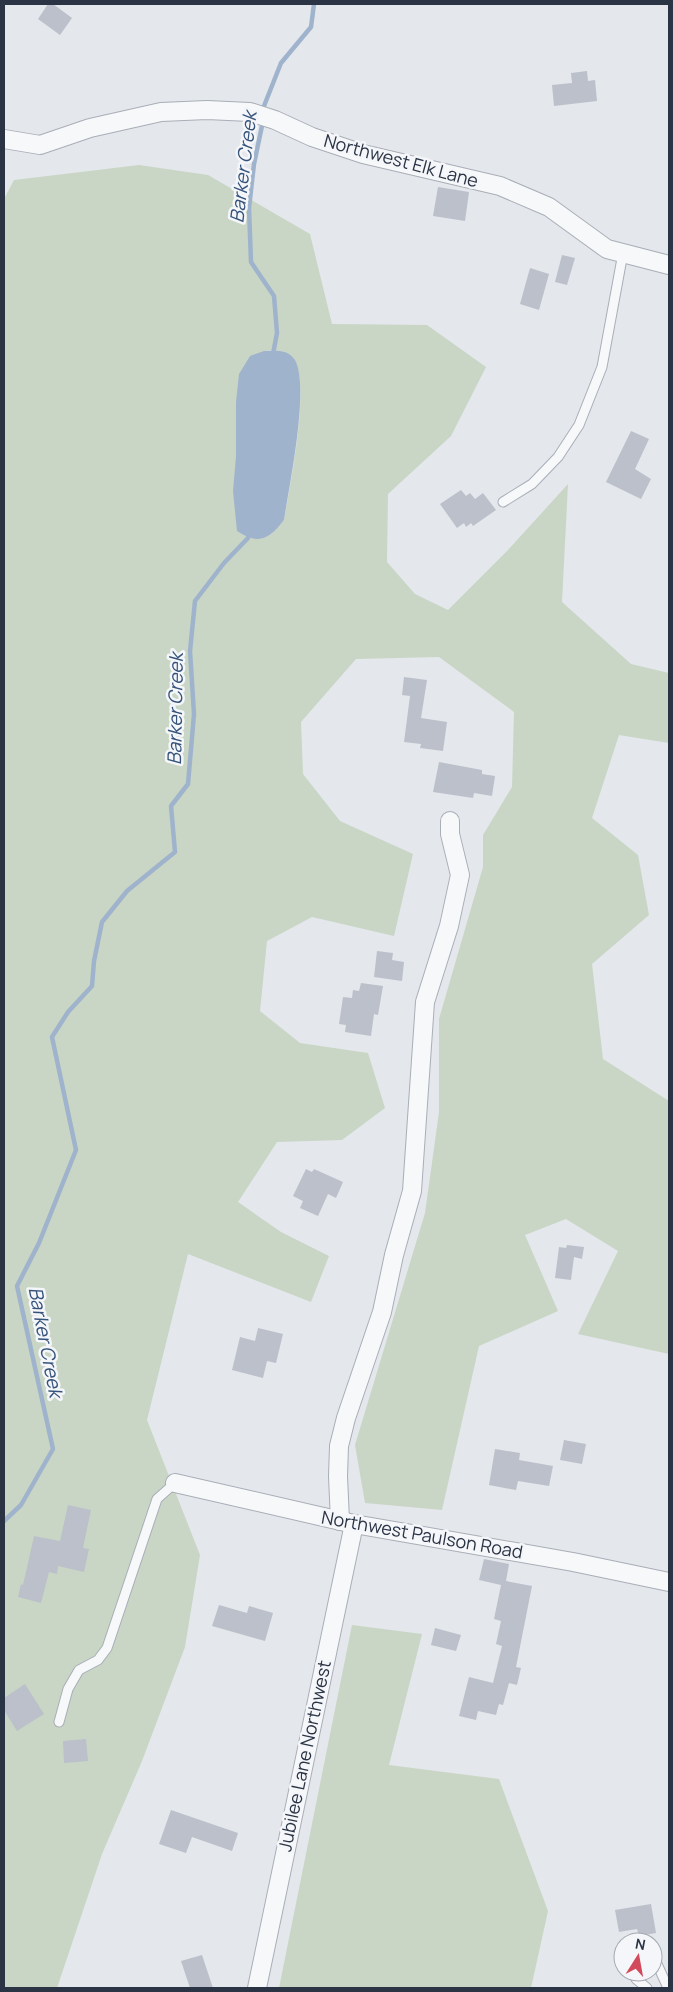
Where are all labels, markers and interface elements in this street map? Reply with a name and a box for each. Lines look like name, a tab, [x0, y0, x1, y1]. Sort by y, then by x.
water label: Barker Creek	[223, 107, 263, 224]
street label: Northwest Elk Lane	[321, 128, 481, 192]
water label: Barker Creek	[161, 650, 189, 765]
water label: Barker Creek	[23, 1285, 70, 1402]
street label: Northwest Paulson Road	[320, 1504, 525, 1564]
street label: Jubilee Lane Northwest	[272, 1658, 336, 1854]
north arrow	[613, 1932, 663, 1982]
text: N	[634, 1933, 647, 1954]

